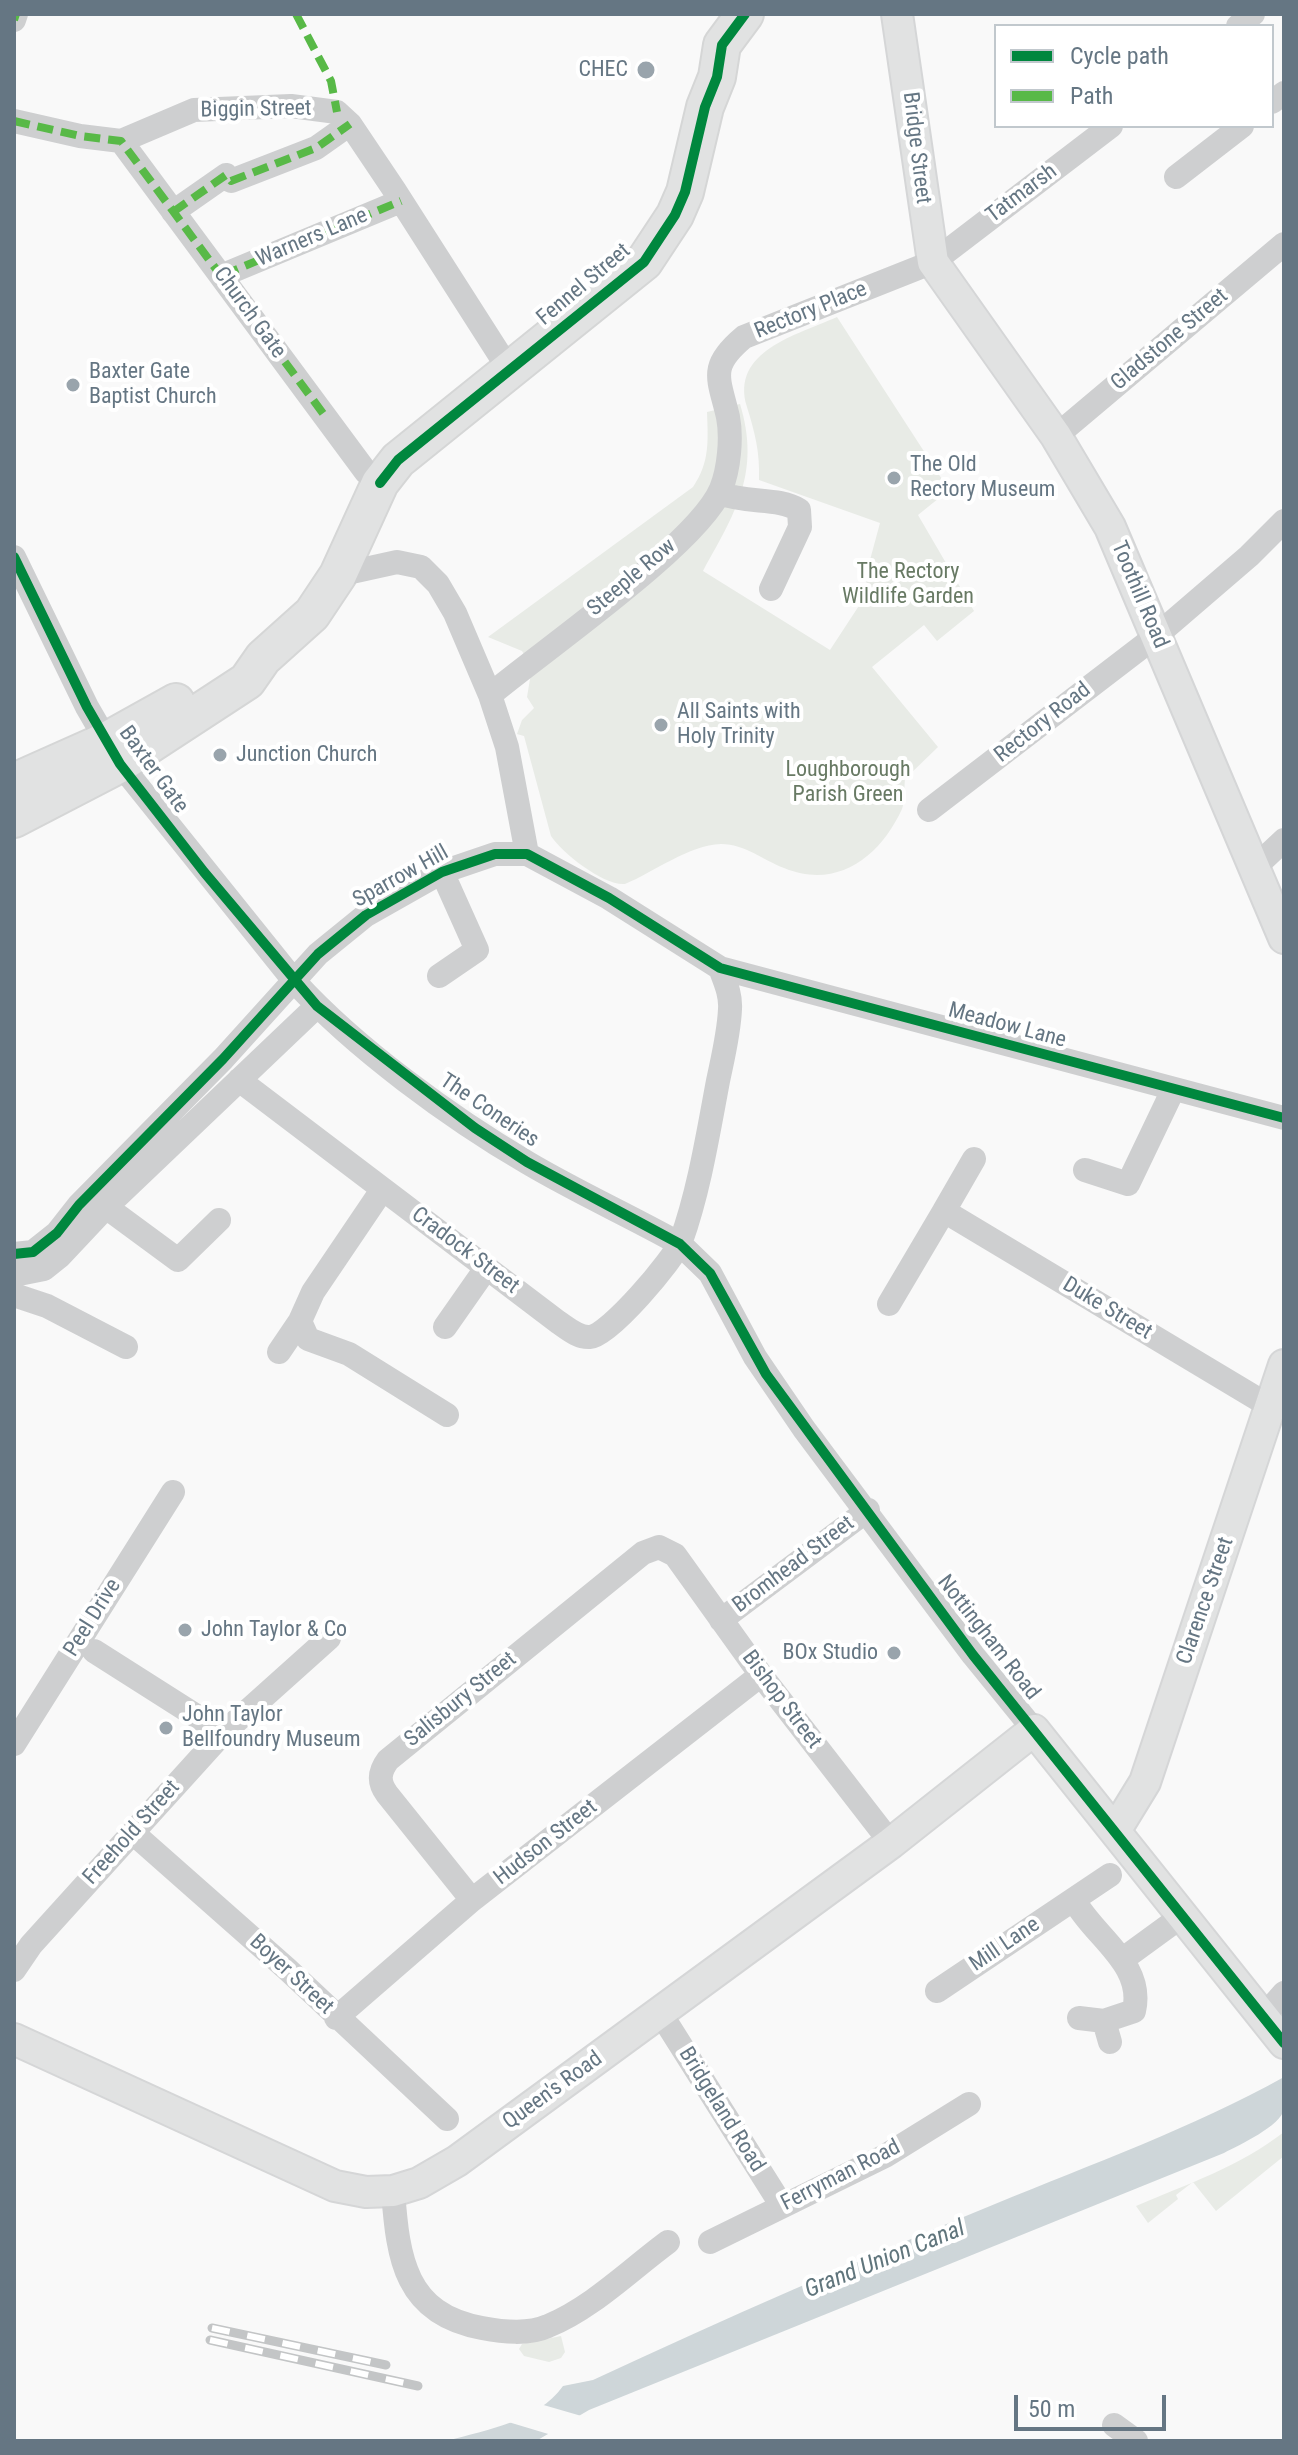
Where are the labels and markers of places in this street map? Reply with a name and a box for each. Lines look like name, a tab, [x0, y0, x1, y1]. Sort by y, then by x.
place label: CHEC	[578, 57, 628, 83]
marker: CHEC	[635, 59, 657, 81]
place label: Baxter Gate Baptist Church	[89, 359, 217, 410]
marker: Baxter Gate Baptist Church	[64, 376, 82, 394]
place label: The Old Rectory Museum	[910, 452, 1055, 504]
marker: The Old Rectory Museum	[885, 469, 903, 487]
place label: All Saints with Holy Trinity	[677, 699, 801, 750]
marker: All Saints with Holy Trinity	[652, 716, 670, 734]
place label: Junction Church	[236, 742, 377, 768]
marker: Junction Church	[211, 746, 229, 764]
place label: John Taylor & Co	[201, 1617, 347, 1643]
marker: John Taylor & Co	[176, 1621, 194, 1639]
place label: BOx Studio	[783, 1640, 878, 1666]
marker: BOx Studio	[885, 1644, 903, 1662]
place label: John Taylor Bellfoundry Museum	[182, 1702, 361, 1754]
marker: John Taylor Bellfoundry Museum	[157, 1719, 175, 1737]

